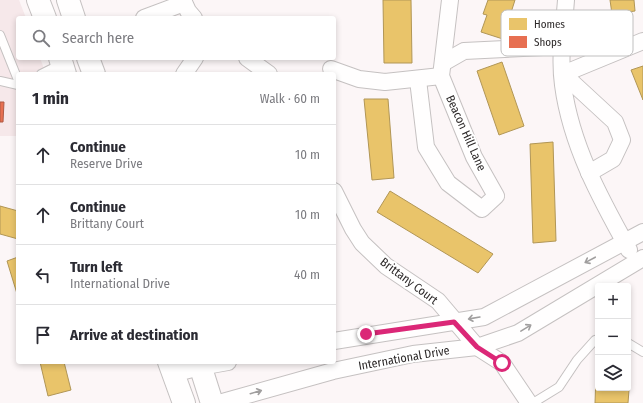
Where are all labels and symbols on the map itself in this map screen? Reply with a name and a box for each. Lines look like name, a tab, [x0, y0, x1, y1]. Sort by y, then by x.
legend	[501, 10, 633, 56]
text: Homes	[534, 18, 565, 31]
text: Shops	[534, 36, 562, 49]
street label: Beacon Hill Lane	[443, 93, 489, 173]
street label: Brittany Court	[377, 255, 441, 307]
one-way arrow	[584, 257, 596, 265]
one-way arrow	[468, 314, 481, 322]
one-way arrow	[520, 324, 531, 332]
route end	[357, 325, 375, 343]
street label: International Drive	[357, 343, 451, 373]
route start	[493, 354, 511, 372]
one-way arrow	[250, 388, 263, 396]

